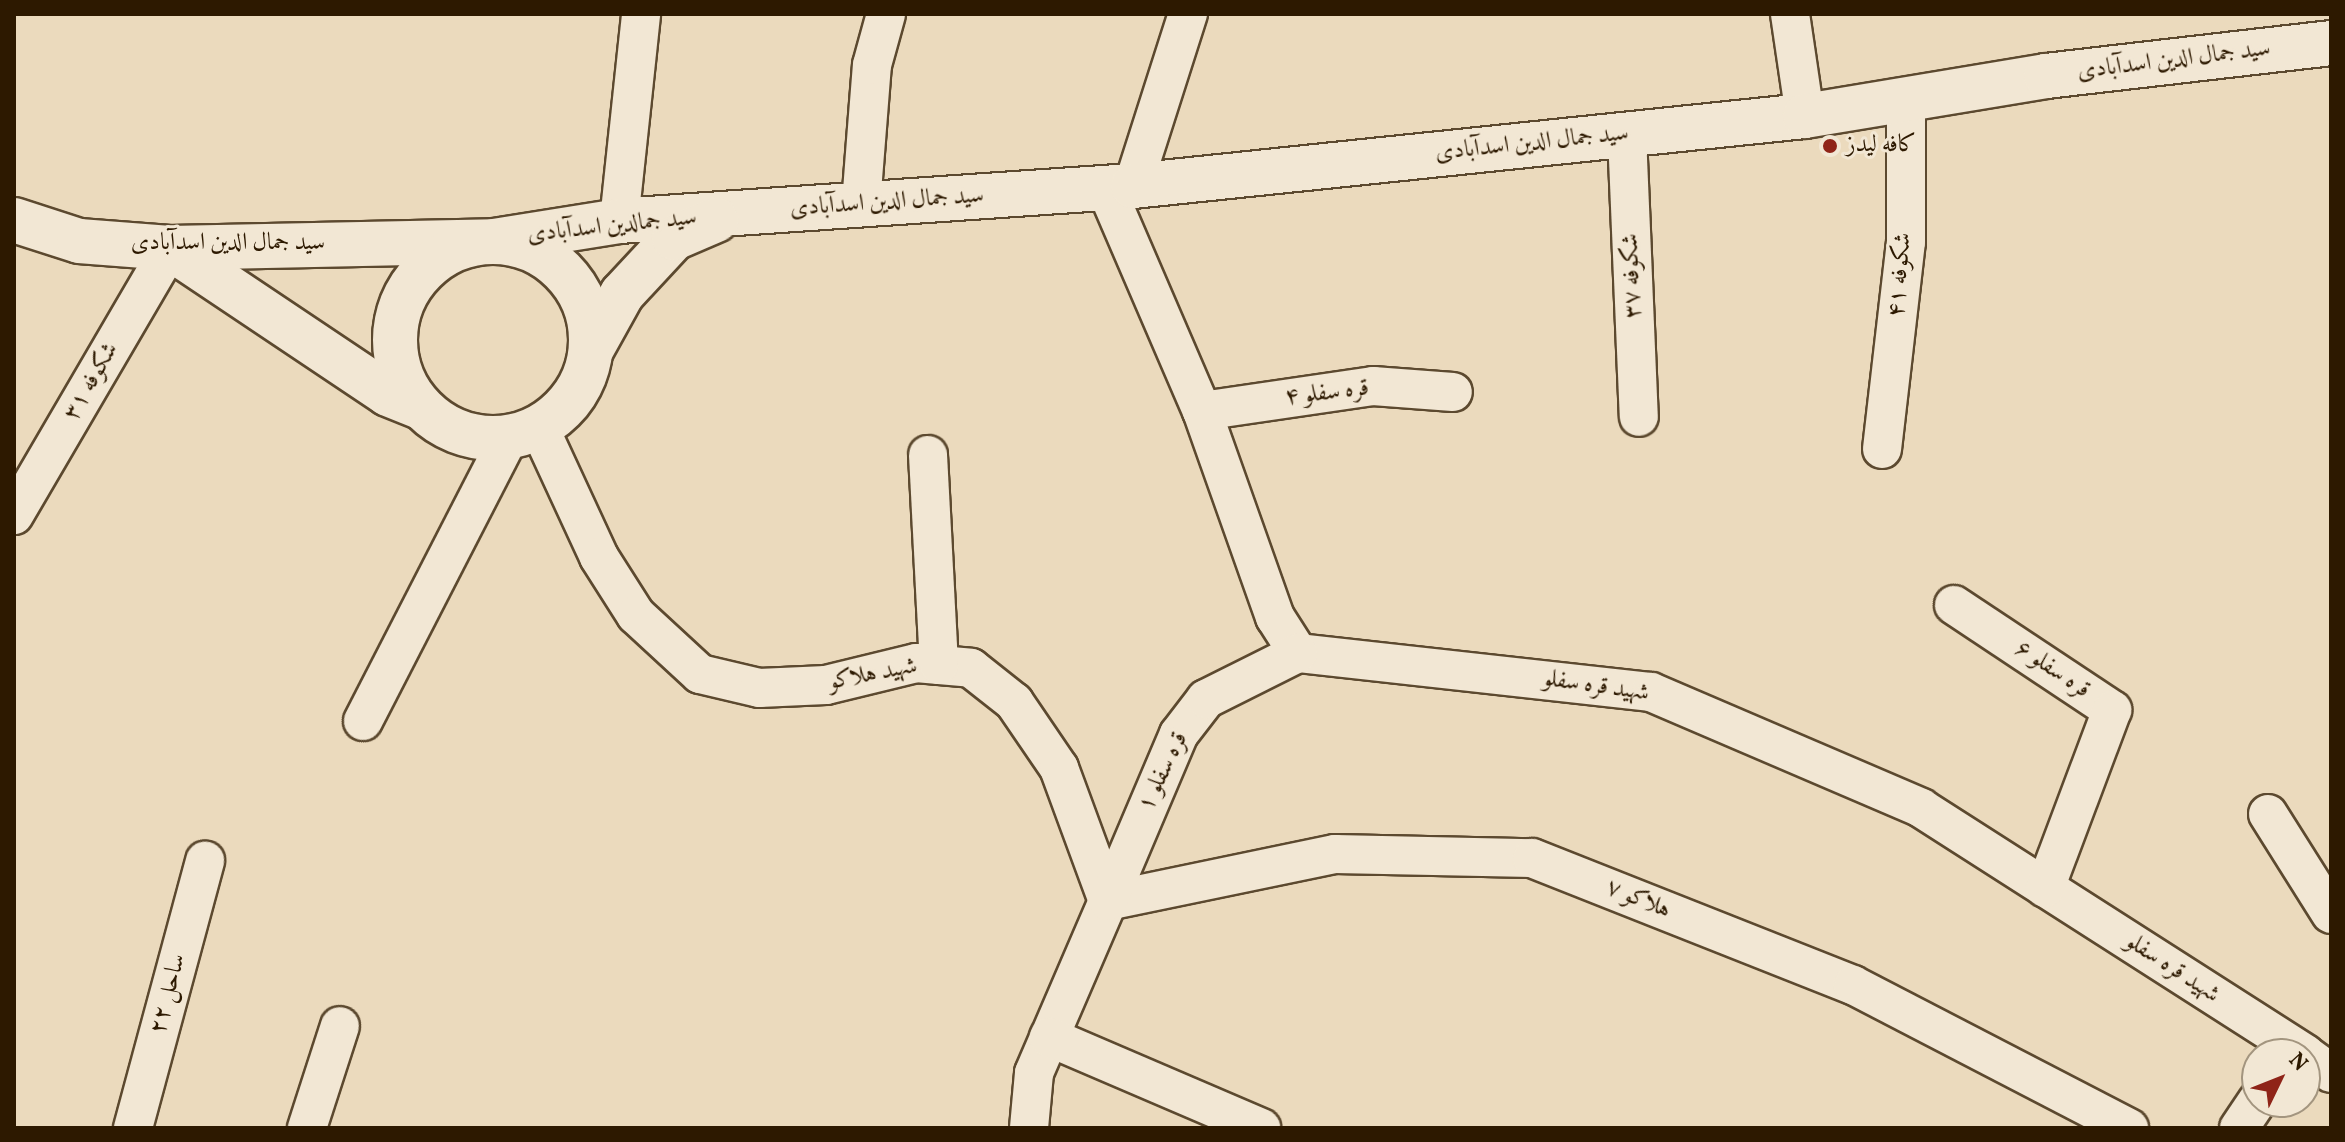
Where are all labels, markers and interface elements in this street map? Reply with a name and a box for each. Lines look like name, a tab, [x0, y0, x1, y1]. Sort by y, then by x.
street label: سید جمال الدین اسدآبادی	[2076, 35, 2272, 87]
street label: سید جمال الدین اسدآبادی	[1434, 120, 1630, 168]
place label: کافه لیدز	[1846, 132, 1916, 160]
marker: کافه لیدز	[1821, 137, 1839, 155]
street label: سید جمال الدین اسدآبادی	[789, 182, 985, 224]
street label: سید جمالدین اسدآبادی	[526, 204, 698, 250]
street label: سید جمال الدین اسدآبادی	[131, 230, 325, 258]
street label: شکوفه ۴۱	[1883, 231, 1919, 319]
street label: شکوفه ۳۷	[1617, 233, 1649, 319]
street label: شکوفه ۳۱	[58, 338, 126, 426]
street label: قره سفلو ۴	[1283, 375, 1371, 413]
street label: قره سفلو ۶	[2009, 635, 2095, 705]
street label: شهید هلاکو	[826, 652, 920, 698]
street label: شهید قره سفلو	[1541, 665, 1651, 709]
street label: قره سفلو ۱	[1133, 728, 1195, 816]
street label: هلاکو ۷	[1601, 874, 1675, 926]
street label: شهید قره سفلو	[2119, 928, 2225, 1010]
street label: ساحل ۲۲	[144, 951, 194, 1037]
north arrow	[2241, 1038, 2321, 1118]
text: N	[2281, 1046, 2314, 1079]

